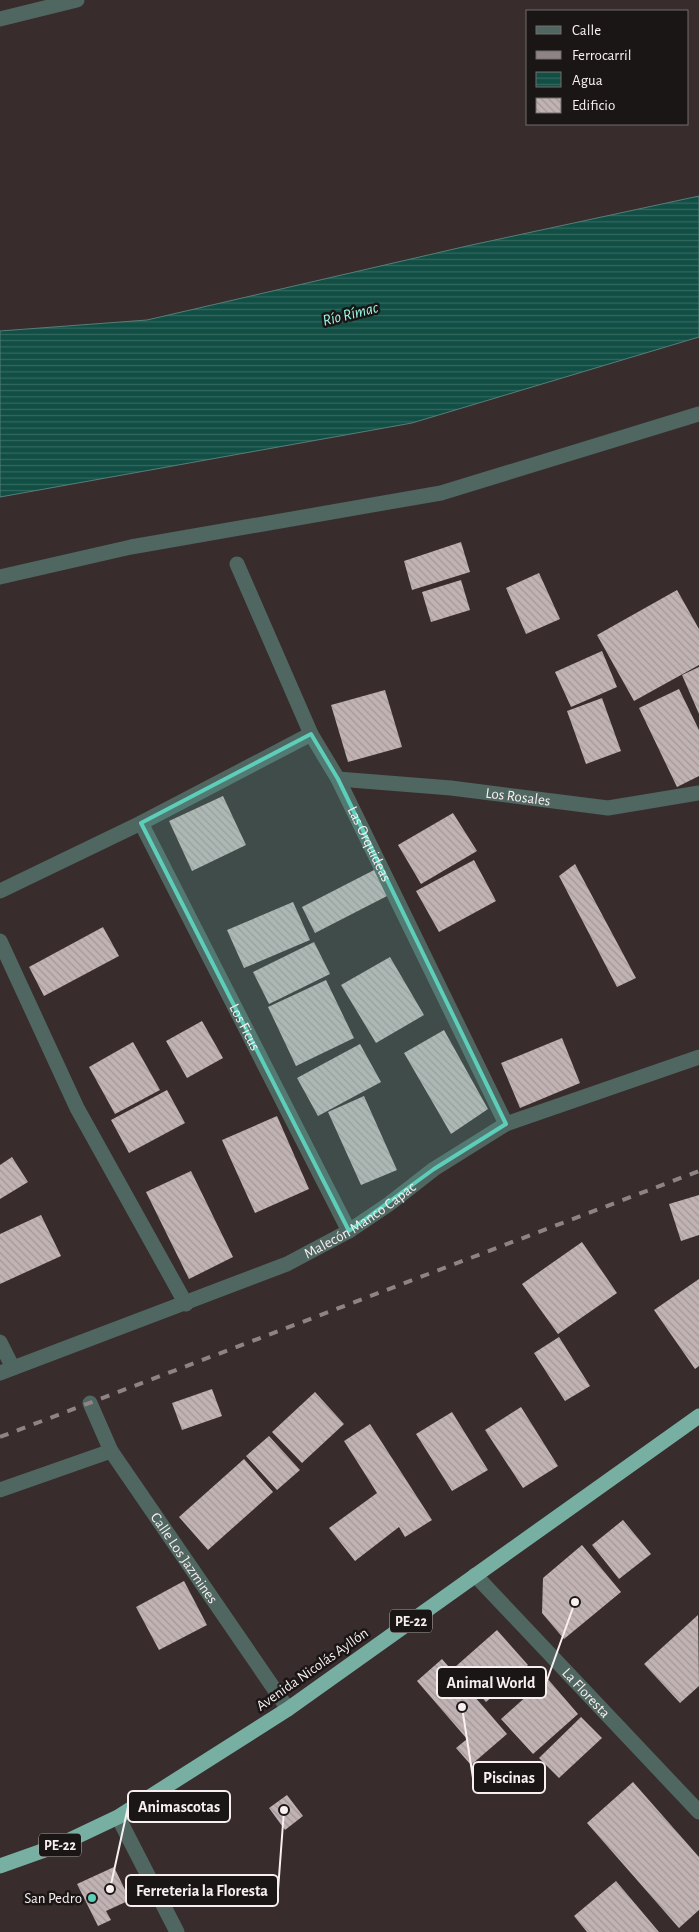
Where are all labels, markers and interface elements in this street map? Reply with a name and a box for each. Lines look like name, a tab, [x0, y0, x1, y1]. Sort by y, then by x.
legend	[526, 10, 689, 125]
text: Calle	[572, 23, 601, 38]
text: Ferrocarril	[572, 48, 631, 63]
text: Agua	[572, 73, 603, 88]
text: Edificio	[572, 98, 615, 113]
water label: Río Rímac	[321, 299, 380, 329]
street label: Los Rosales	[485, 785, 551, 809]
street label: Las Orquideas	[344, 804, 394, 884]
street label: Los Ficus	[226, 1001, 263, 1053]
street label: Malecón Manco Capac	[302, 1179, 419, 1262]
street label: Calle Los Jazmines	[148, 1510, 220, 1606]
road number: PE-22	[390, 1610, 432, 1632]
street label: Avenida Nicolás Ayllón	[254, 1625, 371, 1714]
street label: La Floresta	[559, 1665, 613, 1721]
callout: Animal World	[437, 1667, 546, 1698]
text: Animal World	[447, 1675, 536, 1691]
callout: Piscinas	[473, 1762, 545, 1793]
text: Piscinas	[483, 1770, 535, 1786]
callout: Animascotas	[128, 1791, 230, 1822]
text: Animascotas	[138, 1799, 220, 1815]
road number: PE-22	[39, 1834, 81, 1856]
callout: Ferreteria la Floresta	[126, 1875, 278, 1906]
text: Ferreteria la Floresta	[136, 1883, 268, 1899]
place label: San Pedro	[24, 1891, 82, 1906]
marker: San Pedro	[86, 1892, 98, 1904]

